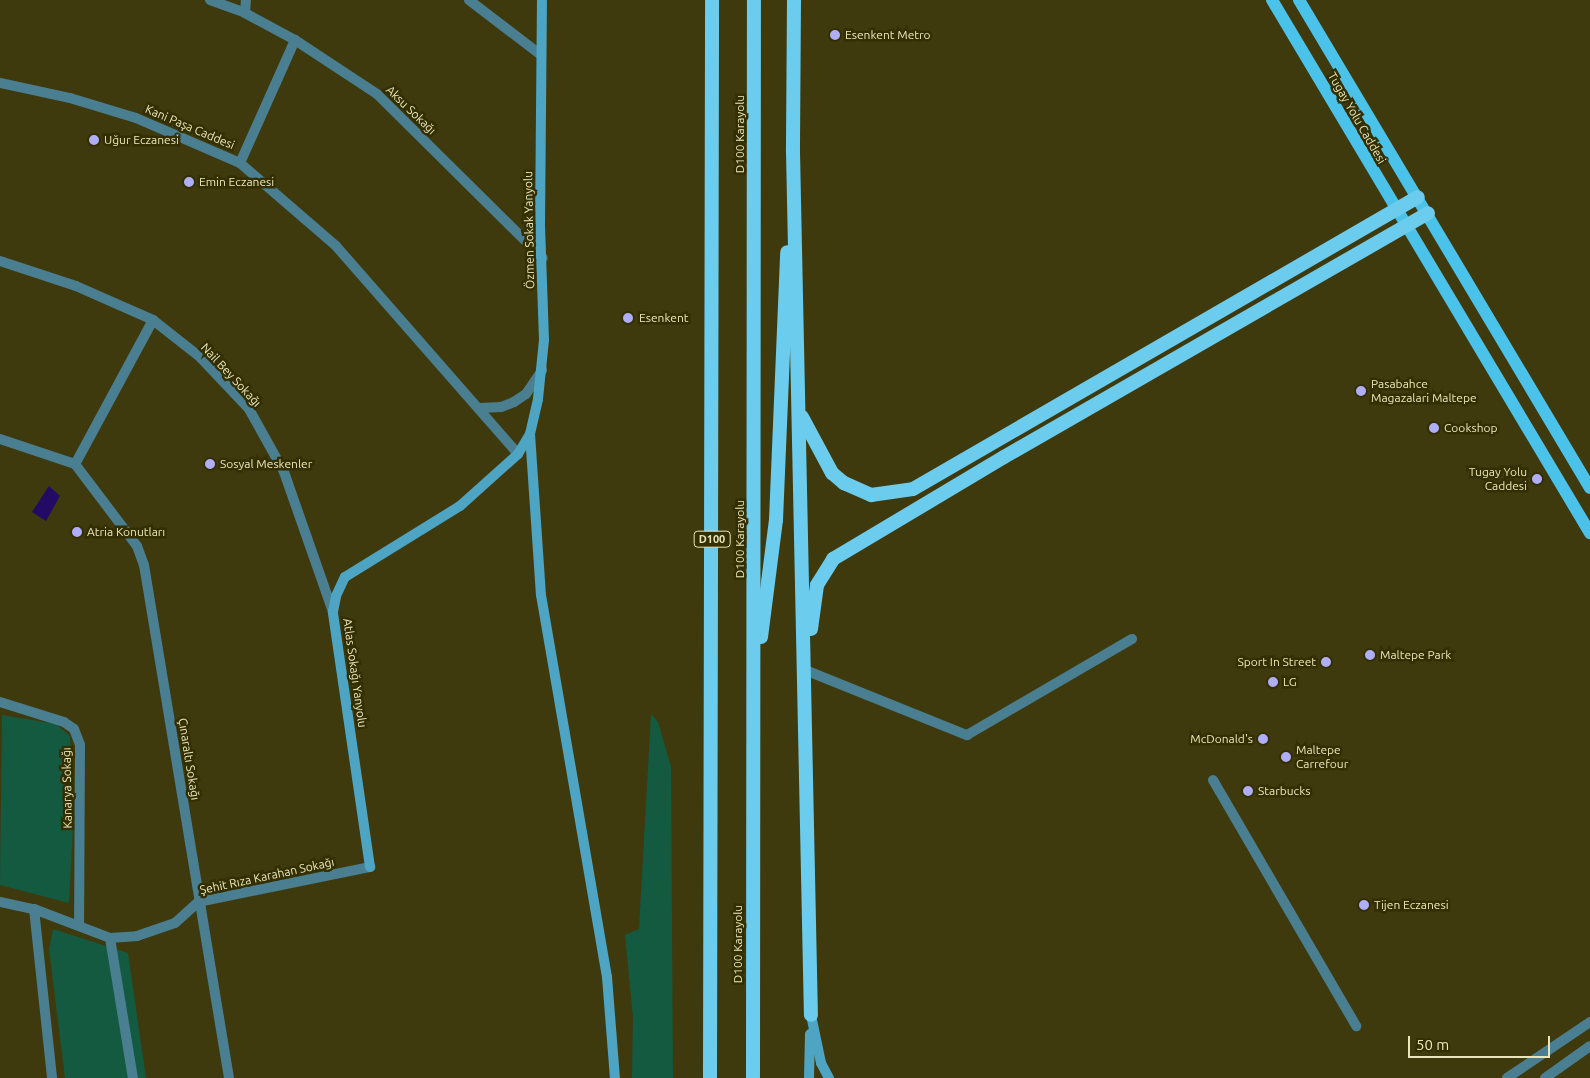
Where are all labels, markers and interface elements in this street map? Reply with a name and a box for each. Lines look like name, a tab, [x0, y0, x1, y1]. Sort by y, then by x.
place label: Esenkent Metro	[845, 28, 931, 42]
marker: Esenkent Metro	[829, 29, 841, 41]
street label: Tugay Yolu Caddesi	[1325, 70, 1389, 166]
street label: Aksu Sokağı	[383, 83, 439, 137]
street label: D100 Karayolu	[733, 95, 747, 173]
street label: Kani Paşa Caddesi	[143, 102, 237, 152]
place label: Uğur Eczanesi	[104, 133, 179, 147]
marker: Uğur Eczanesi	[88, 134, 100, 146]
street label: Özmen Sokak Yanyolu	[521, 171, 537, 289]
place label: Emin Eczanesi	[199, 175, 274, 189]
marker: Emin Eczanesi	[183, 176, 195, 188]
marker: Esenkent	[621, 311, 635, 325]
place label: Esenkent	[639, 311, 688, 325]
street label: Nail Bey Sokağı	[198, 340, 264, 410]
place label: Pasabahce Magazalari Maltepe	[1371, 377, 1477, 405]
marker: Pasabahce Magazalari Maltepe	[1355, 385, 1367, 397]
place label: Cookshop	[1444, 421, 1498, 435]
marker: Cookshop	[1428, 422, 1440, 434]
place label: Sosyal Meskenler	[220, 457, 312, 471]
marker: Sosyal Meskenler	[204, 458, 216, 470]
place label: Tugay Yolu Caddesi	[1469, 465, 1527, 493]
marker: Tugay Yolu Caddesi	[1531, 473, 1543, 485]
street label: D100 Karayolu	[733, 500, 747, 578]
place label: Atria Konutları	[87, 525, 165, 539]
marker: Atria Konutları	[71, 526, 83, 538]
road number: D100	[693, 530, 731, 548]
street label: Atlas Sokağı Yanyolu	[340, 617, 370, 729]
place label: Maltepe Park	[1380, 648, 1451, 662]
marker: Maltepe Park	[1364, 649, 1376, 661]
place label: Sport In Street	[1237, 655, 1316, 669]
marker: Sport In Street	[1320, 656, 1332, 668]
place label: LG	[1283, 675, 1297, 689]
marker: LG	[1267, 676, 1279, 688]
street label: Çınaraltı Sokağı	[175, 717, 203, 801]
place label: McDonald's	[1190, 732, 1253, 746]
marker: McDonald's	[1257, 733, 1269, 745]
place label: Maltepe Carrefour	[1296, 743, 1348, 771]
street label: Kanarya Sokağı	[59, 747, 75, 829]
marker: Maltepe Carrefour	[1280, 751, 1292, 763]
place label: Starbucks	[1258, 784, 1310, 798]
marker: Starbucks	[1242, 785, 1254, 797]
street label: Şehit Rıza Karahan Sokağı	[198, 855, 336, 897]
place label: Tijen Eczanesi	[1374, 898, 1449, 912]
marker: Tijen Eczanesi	[1358, 899, 1370, 911]
street label: D100 Karayolu	[731, 905, 745, 983]
scale bar	[1410, 1026, 1552, 1058]
text: 50 m	[1416, 1036, 1449, 1053]

